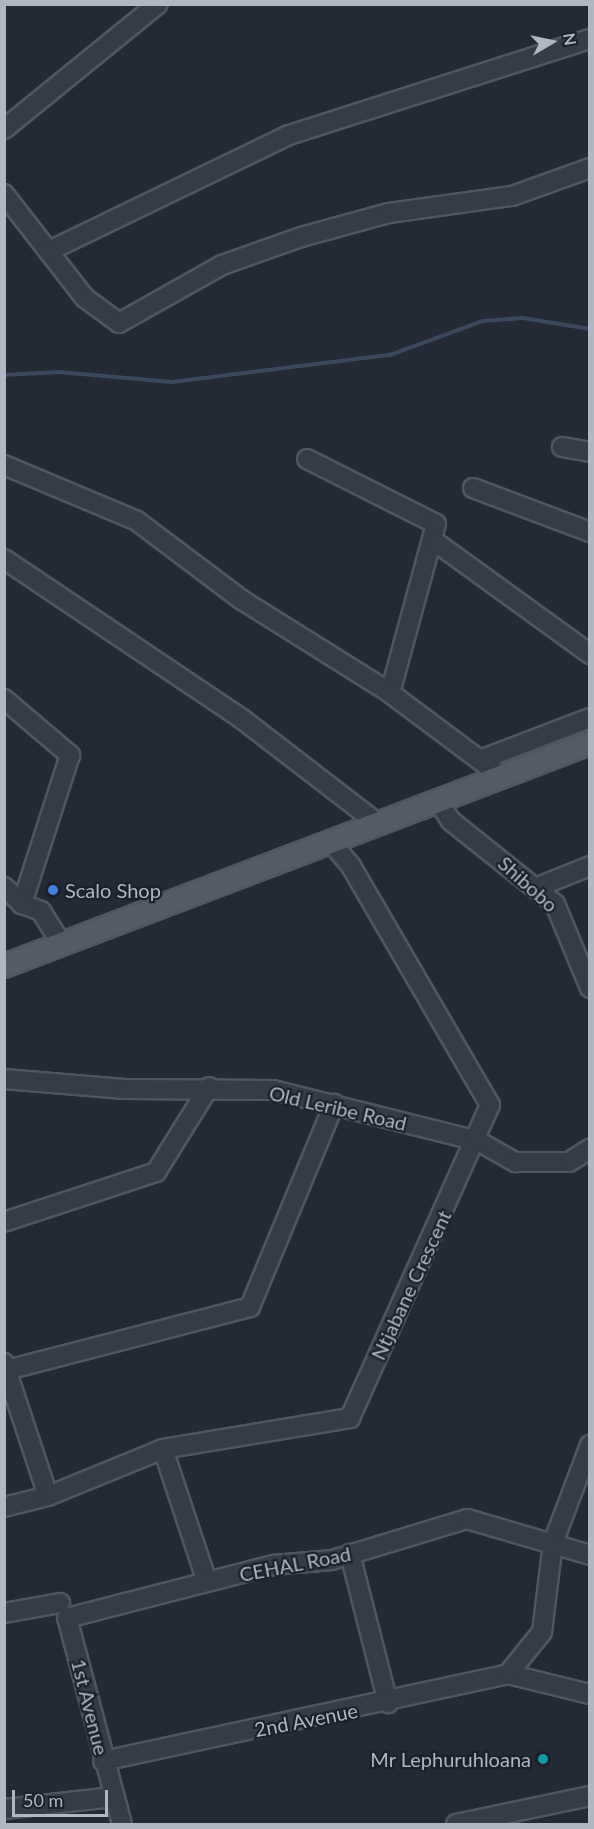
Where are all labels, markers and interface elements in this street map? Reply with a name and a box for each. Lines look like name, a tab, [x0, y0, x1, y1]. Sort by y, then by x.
north arrow	[522, 12, 582, 72]
text: N	[560, 32, 581, 47]
street label: Shibobo	[493, 851, 563, 917]
place label: Scalo Shop	[65, 878, 161, 902]
marker: Scalo Shop	[46, 883, 60, 897]
street label: Old Leribe Road	[267, 1081, 409, 1135]
street label: Ntjabane Crescent	[366, 1206, 456, 1364]
street label: CEHAL Road	[237, 1541, 353, 1587]
street label: 1st Avenue	[66, 1656, 114, 1758]
street label: 2nd Avenue	[252, 1698, 360, 1742]
place label: Mr Lephuruhloana	[370, 1747, 531, 1771]
marker: Mr Lephuruhloana	[536, 1752, 550, 1766]
scale bar	[15, 1778, 111, 1816]
text: 50 m	[23, 1789, 63, 1811]

